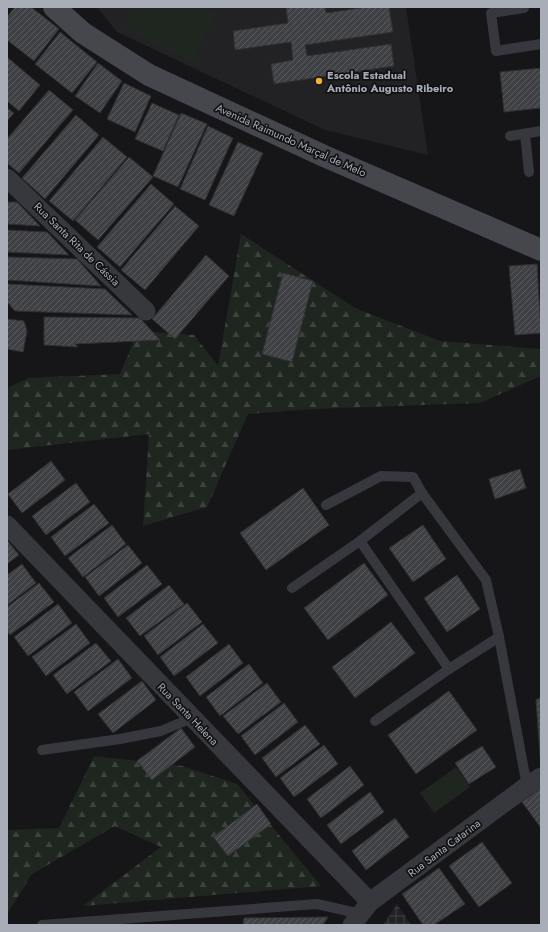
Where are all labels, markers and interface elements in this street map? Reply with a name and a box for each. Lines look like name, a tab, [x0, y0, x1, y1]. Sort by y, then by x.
place label: Escola Estadual Antônio Augusto Ribeiro	[326, 67, 454, 96]
marker: Escola Estadual Antônio Augusto Ribeiro	[314, 76, 324, 86]
street label: Avenida Raimundo Marçal de Melo	[213, 100, 369, 180]
street label: Rua Santa Rita de Cássia	[30, 199, 124, 289]
street label: Rua Santa Helena	[154, 679, 222, 749]
street label: Rua Santa Catarina	[404, 815, 484, 881]

